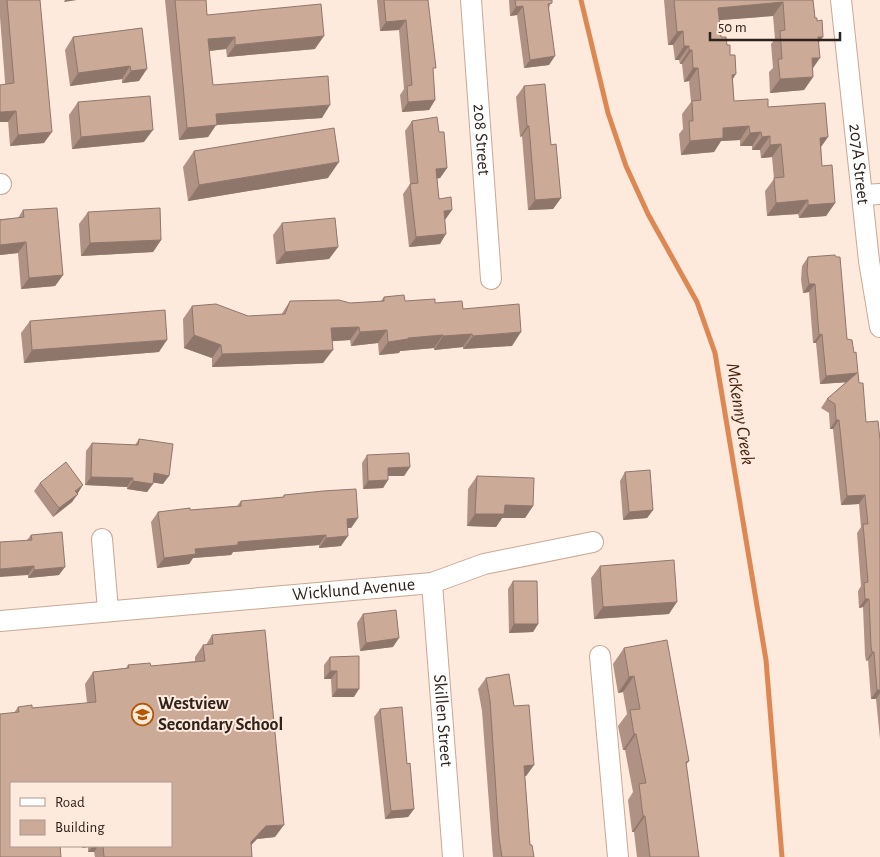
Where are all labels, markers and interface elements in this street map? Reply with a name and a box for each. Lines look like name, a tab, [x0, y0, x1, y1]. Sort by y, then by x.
scale bar	[710, 10, 840, 42]
text: 50 m	[718, 20, 747, 35]
street label: 208 Street	[469, 103, 493, 176]
street label: 207A Street	[845, 123, 872, 206]
water label: McKenny Creek	[723, 362, 757, 466]
street label: Wicklund Avenue	[291, 576, 416, 604]
street label: Skillen Street	[430, 674, 455, 768]
place label: Westview Secondary School	[158, 695, 283, 734]
school or university icon: Westview Secondary School	[130, 702, 154, 726]
legend	[10, 782, 172, 847]
text: Road	[55, 795, 85, 810]
text: Building	[55, 820, 105, 835]

